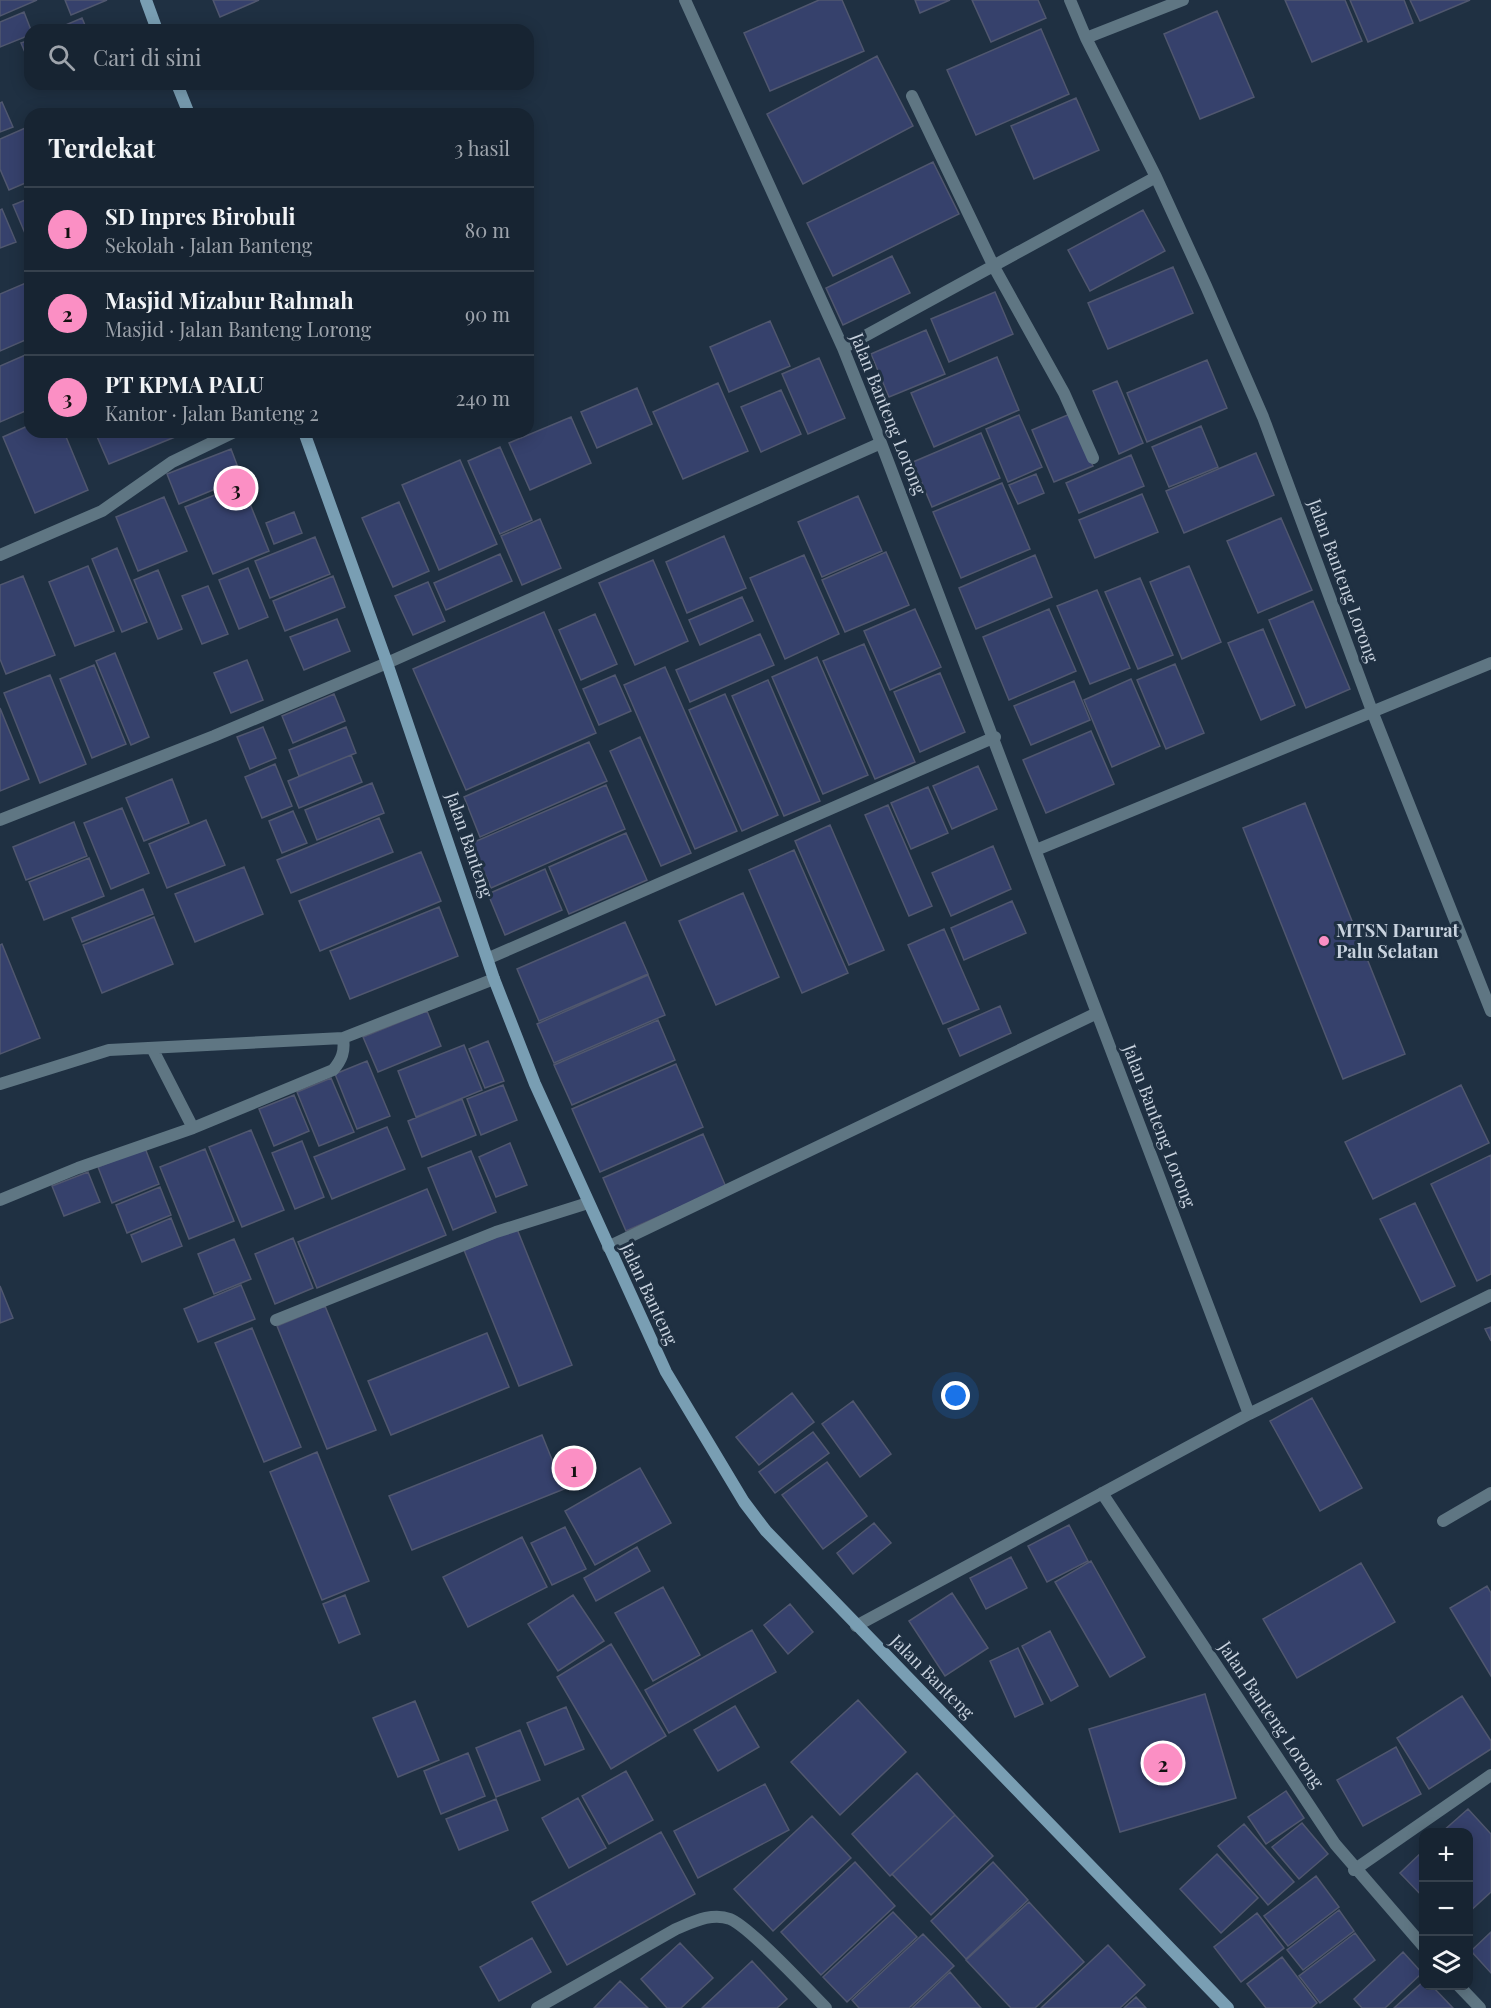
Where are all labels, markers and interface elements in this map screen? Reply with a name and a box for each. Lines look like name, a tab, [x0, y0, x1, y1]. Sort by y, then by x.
search box	[24, 24, 534, 90]
icon: search	[45, 41, 78, 74]
text: Cari di sini	[93, 42, 201, 72]
text: Terdekat	[48, 130, 155, 165]
text: 3 hasil	[454, 134, 510, 161]
text: SD Inpres Birobuli	[105, 201, 295, 231]
text: 1	[64, 216, 71, 243]
text: 80 m	[465, 216, 510, 243]
text: Sekolah · Jalan Banteng	[105, 231, 312, 258]
text: Masjid Mizabur Rahmah	[105, 285, 354, 315]
text: 2	[62, 300, 73, 327]
text: 90 m	[465, 300, 510, 327]
text: Masjid · Jalan Banteng Lorong	[105, 315, 371, 342]
street label: Jalan Banteng Lorong	[845, 328, 933, 499]
text: PT KPMA PALU	[105, 369, 264, 399]
text: 3	[63, 384, 72, 411]
text: 240 m	[456, 384, 510, 411]
text: Kantor · Jalan Banteng 2	[105, 399, 319, 426]
pin: 3	[216, 466, 256, 510]
street label: Jalan Banteng Lorong	[1303, 494, 1385, 666]
street label: Jalan Banteng	[440, 788, 499, 901]
place label: MTSN Darurat Palu Selatan	[1336, 918, 1460, 963]
marker: MTSN Darurat Palu Selatan	[1317, 934, 1331, 948]
street label: Jalan Banteng Lorong	[1117, 1040, 1202, 1211]
street label: Jalan Banteng	[615, 1238, 684, 1349]
your location	[941, 1381, 970, 1410]
pin: 1	[554, 1446, 594, 1490]
street label: Jalan Banteng	[885, 1628, 981, 1724]
street label: Jalan Banteng Lorong	[1213, 1635, 1330, 1793]
pin: 2	[1144, 1740, 1182, 1786]
map controls	[1419, 1828, 1473, 1990]
button: +	[1419, 1828, 1473, 1882]
button: −	[1419, 1882, 1473, 1936]
button: layers	[1419, 1936, 1473, 1990]

